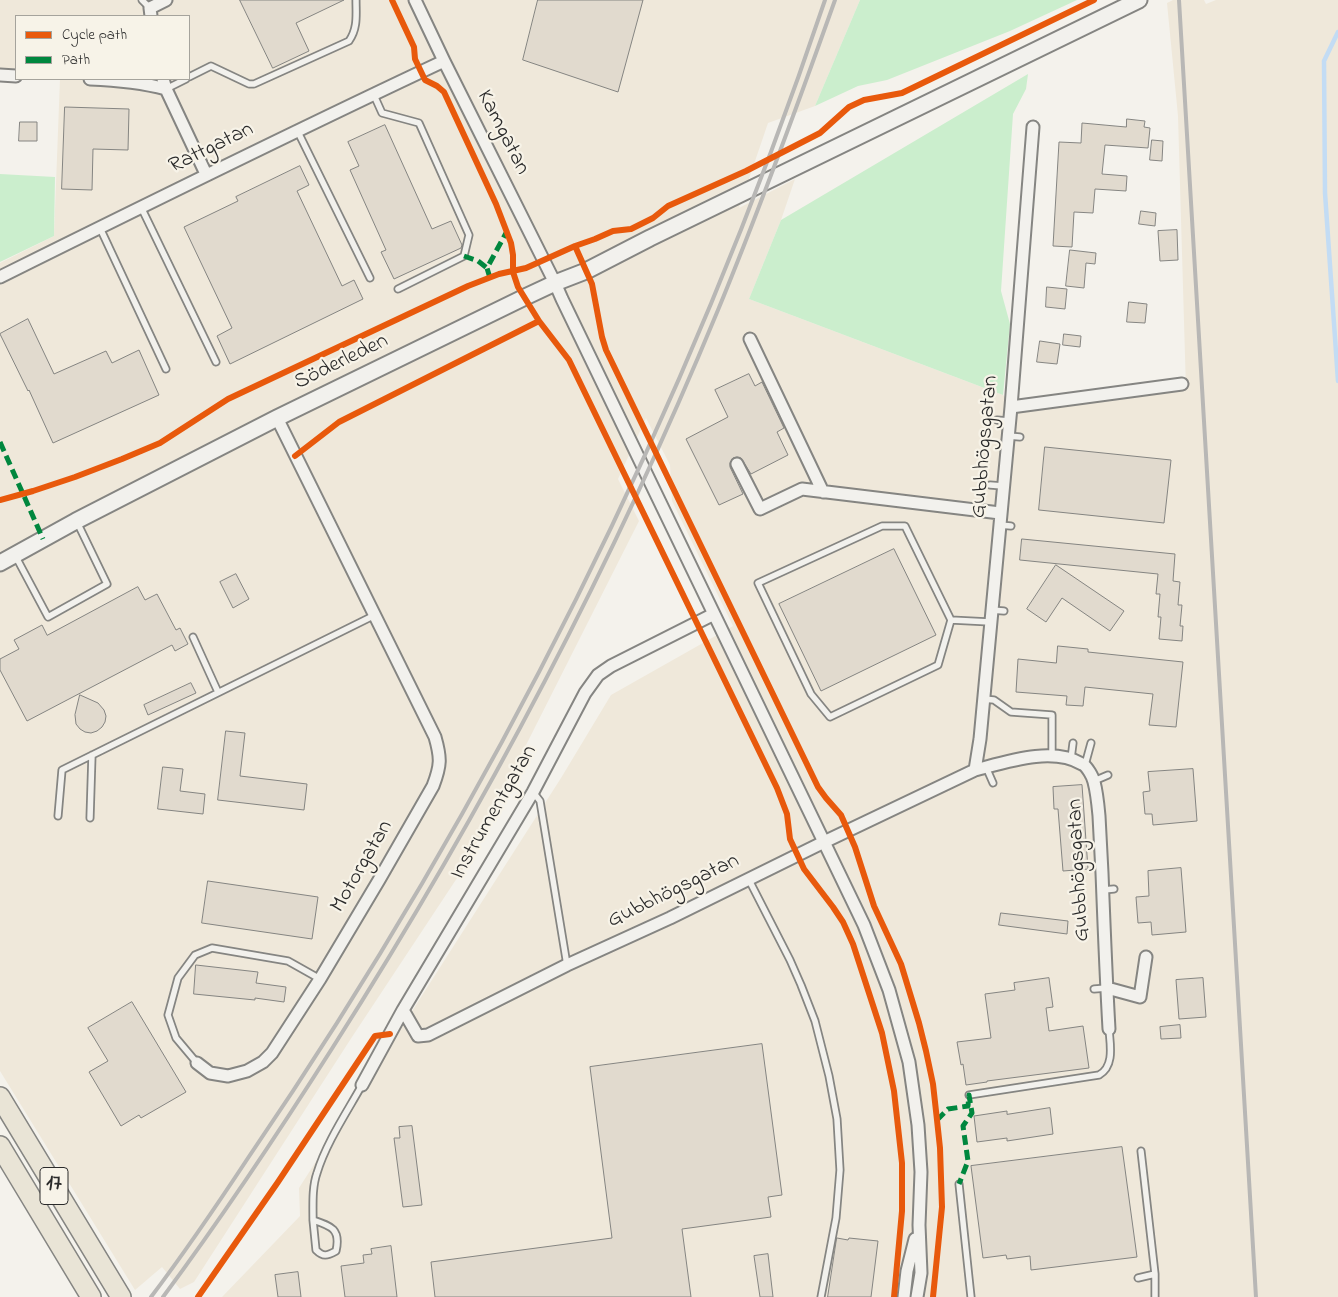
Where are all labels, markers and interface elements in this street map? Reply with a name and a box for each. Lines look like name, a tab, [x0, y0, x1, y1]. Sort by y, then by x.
legend	[15, 15, 190, 80]
text: Cycle path	[62, 24, 127, 46]
text: Path	[62, 49, 90, 71]
street label: Kamgatan	[469, 86, 535, 180]
street label: Rattgatan	[165, 117, 259, 181]
street label: Söderleden	[291, 329, 393, 397]
street label: Gubbhögsgatan	[967, 375, 1005, 519]
street label: Instrumentgatan	[446, 741, 544, 885]
street label: Gubbhögsgatan	[1063, 798, 1097, 942]
street label: Motorgatan	[326, 816, 400, 918]
street label: Gubbhögsgatan	[604, 849, 744, 935]
road number: 17	[40, 1168, 68, 1204]

